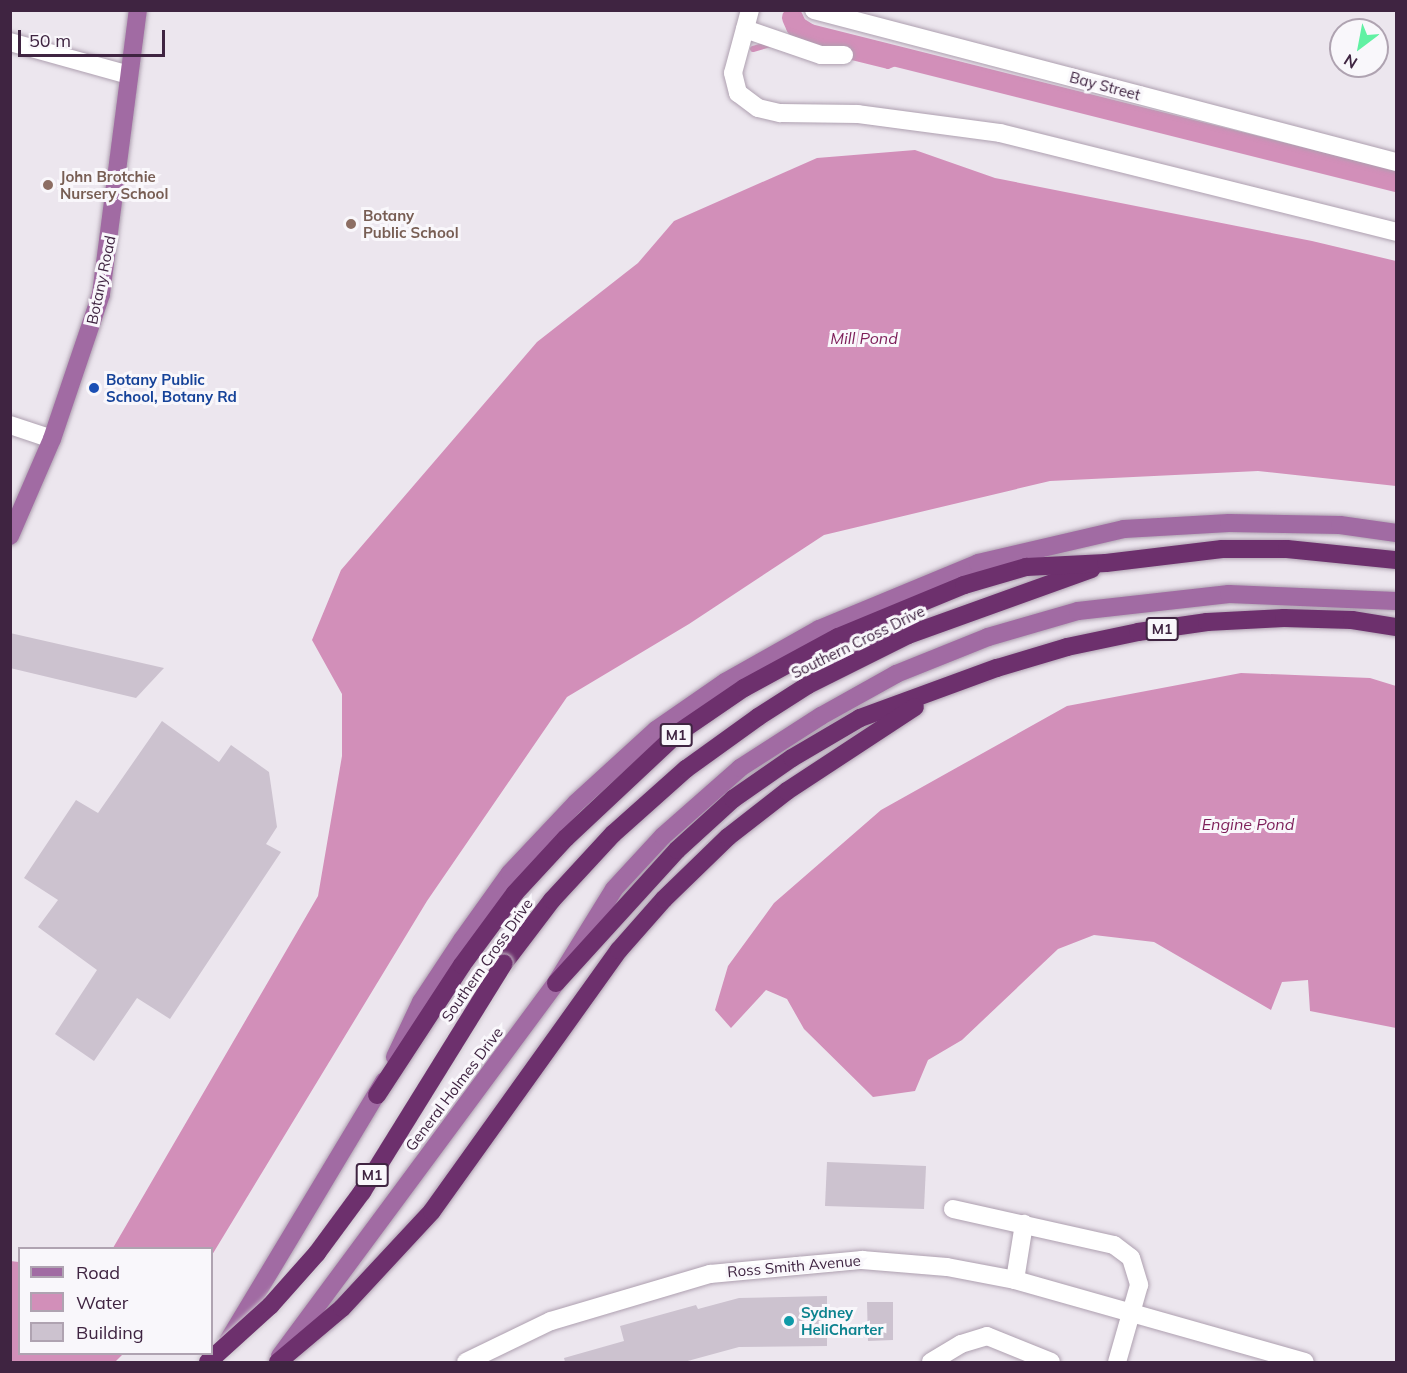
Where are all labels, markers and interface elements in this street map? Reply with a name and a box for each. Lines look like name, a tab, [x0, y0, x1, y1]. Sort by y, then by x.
scale bar	[21, 18, 168, 56]
north arrow	[1329, 18, 1389, 78]
text: 50 m	[29, 29, 71, 52]
text: N	[1340, 50, 1361, 73]
street label: Bay Street	[1068, 68, 1142, 104]
place label: John Brotchie Nursery School	[60, 167, 168, 202]
marker: John Brotchie Nursery School	[41, 178, 55, 192]
place label: Botany Public School	[363, 206, 459, 241]
marker: Botany Public School	[344, 217, 358, 231]
street label: Botany Road	[83, 234, 119, 326]
water label: Mill Pond	[830, 328, 898, 348]
place label: Botany Public School, Botany Rd	[106, 370, 237, 405]
marker: Botany Public School, Botany Rd	[87, 381, 101, 395]
street label: Southern Cross Drive	[788, 602, 928, 682]
road number: M1	[1146, 618, 1178, 640]
road number: M1	[660, 724, 692, 746]
water label: Engine Pond	[1202, 814, 1294, 834]
street label: Southern Cross Drive	[438, 895, 536, 1025]
street label: General Holmes Drive	[402, 1023, 506, 1155]
road number: M1	[356, 1164, 388, 1186]
legend	[18, 1247, 213, 1355]
street label: Ross Smith Avenue	[727, 1251, 861, 1281]
text: Road	[76, 1261, 120, 1284]
text: Water	[76, 1291, 128, 1314]
place label: Sydney HeliCharter	[801, 1303, 883, 1338]
marker: Sydney HeliCharter	[782, 1314, 796, 1328]
text: Building	[76, 1321, 144, 1344]

